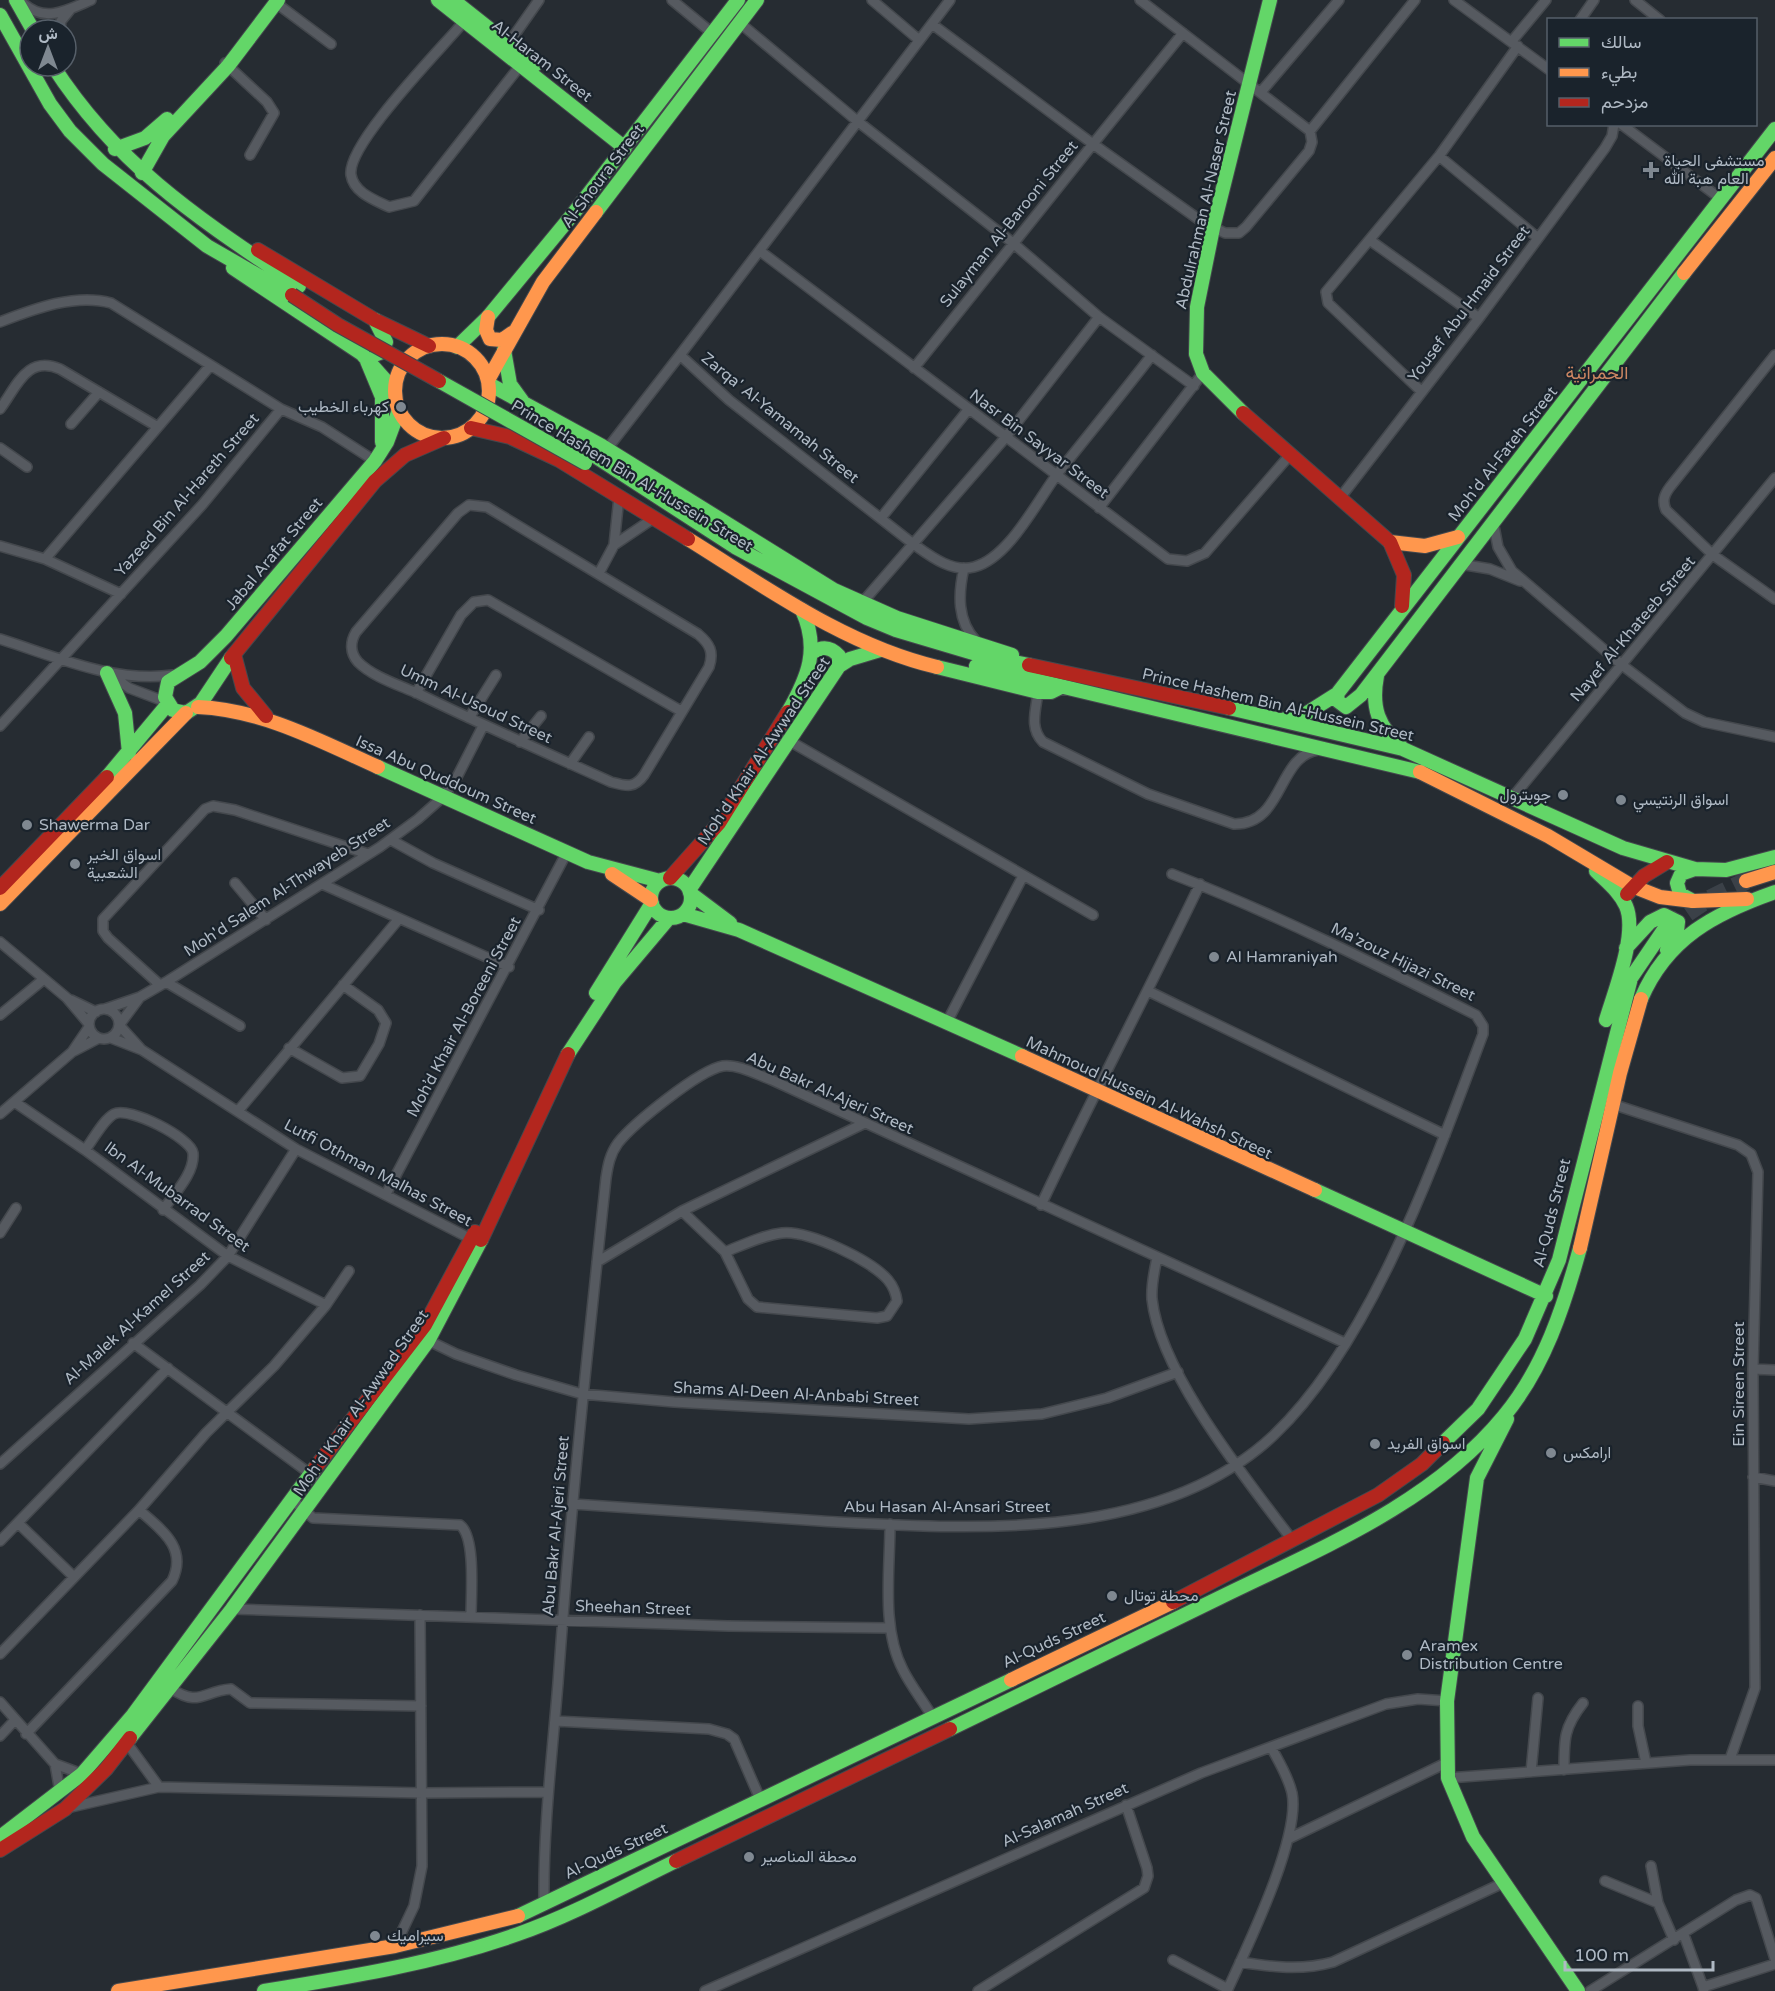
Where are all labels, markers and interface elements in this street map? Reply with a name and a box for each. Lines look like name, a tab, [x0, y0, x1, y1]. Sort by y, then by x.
street label: Al-Haram Street	[488, 16, 596, 106]
north arrow	[18, 18, 78, 78]
legend	[1547, 18, 1757, 126]
text: ش	[38, 24, 58, 44]
text: سالك	[1601, 31, 1641, 53]
text: بطيء	[1601, 61, 1637, 87]
street label: Abdulrahman Al-Naser Street	[1171, 89, 1241, 311]
text: مزدحم	[1601, 91, 1648, 114]
street label: Al-Shoura Street	[557, 120, 649, 232]
street label: Sulayman Al-Barooni Street	[935, 137, 1083, 311]
place label: مستشفى الحياة العام هبة الله	[1664, 151, 1764, 189]
marker: مستشفى الحياة العام هبة الله	[1642, 161, 1660, 179]
street label: Yousef Abu Hmaid Street	[1404, 222, 1534, 386]
street label: Zarqa' Al-Yamamah Street	[697, 348, 863, 488]
district label: الحمرانية	[1566, 362, 1628, 384]
street label: Moh'd Al-Fateh Street	[1444, 382, 1562, 526]
street label: Nasr Bin Sayyar Street	[965, 385, 1113, 503]
street label: Prince Hashem Bin Al-Hussein Street	[508, 396, 756, 556]
place label: كهرباء الخطيب	[298, 397, 389, 417]
marker: كهرباء الخطيب	[394, 400, 408, 414]
street label: Yazeed Bin Al-Hareth Street	[110, 409, 264, 581]
street label: Jabal Arafat Street	[221, 494, 327, 614]
street label: Nayef Al-Khateeb Street	[1566, 552, 1700, 706]
street label: Moh'd Khair Al-Awwad Street	[693, 653, 835, 849]
street label: Umm Al-Usoud Street	[397, 660, 555, 748]
street label: Prince Hashem Bin Al-Hussein Street	[1140, 664, 1416, 746]
street label: Issa Abu Quddoum Street	[353, 731, 539, 829]
place label: جوبترول	[1499, 785, 1551, 805]
marker: جوبترول	[1556, 788, 1570, 802]
place label: اسواق الرنتيسي	[1633, 790, 1729, 813]
marker: اسواق الرنتيسي	[1614, 793, 1628, 807]
street label: Moh'd Salem Al-Thwayeb Street	[180, 813, 394, 961]
place label: Shawerma Dar	[39, 815, 151, 835]
marker: Shawerma Dar	[20, 818, 34, 832]
place label: اسواق الخير الشعبية	[86, 845, 161, 883]
marker: اسواق الخير الشعبية	[68, 857, 82, 871]
street label: Moh’d Khair Al-Boreeni Street	[403, 913, 525, 1121]
street label: Ma'zouz Hijazi Street	[1327, 918, 1479, 1006]
place label: Al Hamraniyah	[1226, 947, 1338, 967]
marker: Al Hamraniyah	[1207, 950, 1221, 964]
street label: Mahmoud Hussein Al-Wahsh Street	[1023, 1032, 1275, 1164]
street label: Abu Bakr Al-Ajeri Street	[743, 1047, 917, 1139]
street label: Lutfi Othman Malhas Street	[280, 1115, 476, 1231]
street label: Ibn Al-Mubarrad Street	[100, 1137, 254, 1257]
street label: Al-Quds Street	[1529, 1156, 1575, 1270]
street label: Al-Malek Al-Kamel Street	[60, 1247, 214, 1389]
street label: Moh'd Khair Al-Awwad Street	[289, 1306, 433, 1500]
street label: Ein Sireen Street	[1729, 1321, 1749, 1447]
street label: Shams Al-Deen Al-Anbabi Street	[673, 1378, 919, 1410]
place label: اسواق الفريد	[1387, 1434, 1465, 1454]
street label: Abu Bakr Al-Ajeri Street	[538, 1435, 574, 1617]
marker: اسواق الفريد	[1368, 1437, 1382, 1451]
place label: ارامكس	[1563, 1443, 1611, 1463]
marker: ارامكس	[1544, 1446, 1558, 1460]
street label: Abu Hasan Al-Ansari Street	[844, 1497, 1050, 1517]
place label: محطة توتال	[1124, 1586, 1198, 1606]
marker: محطة توتال	[1105, 1589, 1119, 1603]
street label: Sheehan Street	[575, 1596, 691, 1620]
street label: Al-Quds Street	[999, 1607, 1109, 1673]
place label: Aramex Distribution Centre	[1419, 1636, 1563, 1674]
marker: Aramex Distribution Centre	[1400, 1648, 1414, 1662]
street label: Al-Salamah Street	[999, 1778, 1131, 1852]
street label: Al-Quds Street	[561, 1818, 671, 1884]
place label: محطة المناصير	[760, 1847, 857, 1867]
marker: محطة المناصير	[742, 1850, 756, 1864]
place label: سيراميك	[387, 1926, 444, 1946]
marker: سيراميك	[368, 1929, 382, 1943]
scale bar	[1565, 1934, 1714, 1972]
text: 100 m	[1574, 1944, 1629, 1966]

